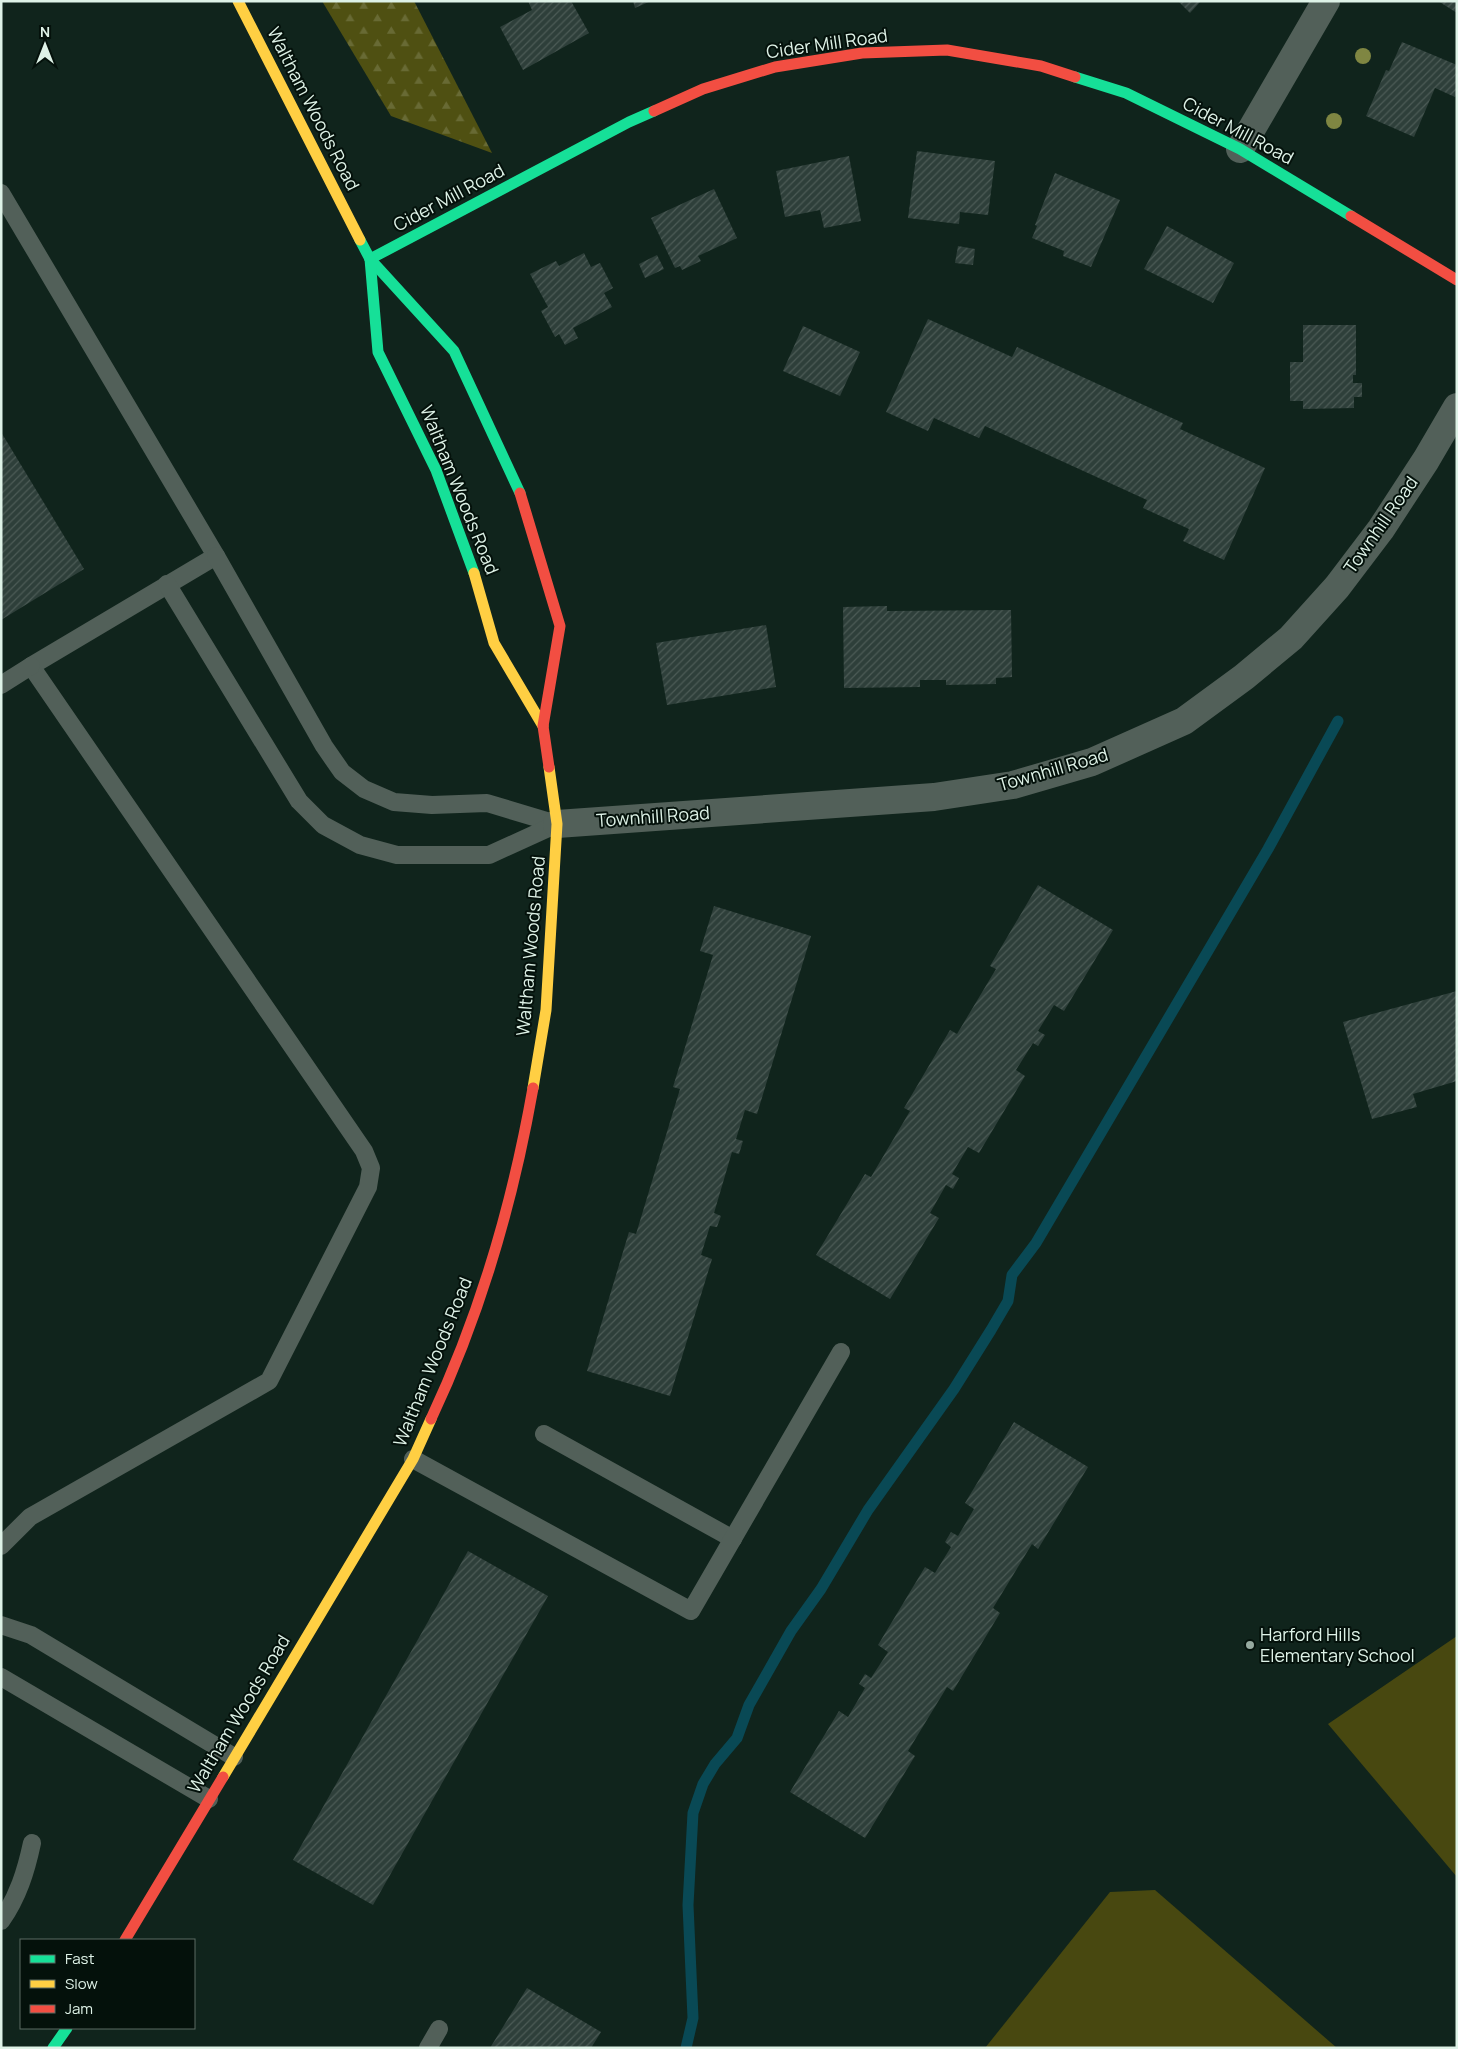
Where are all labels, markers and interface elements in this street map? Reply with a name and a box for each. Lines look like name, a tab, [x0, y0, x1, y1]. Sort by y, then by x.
north arrow	[20, 20, 70, 70]
text: N	[40, 22, 50, 41]
street label: Waltham Woods Road	[262, 23, 366, 194]
street label: Cider Mill Road	[765, 23, 889, 63]
street label: Cider Mill Road	[1179, 91, 1298, 169]
street label: Cider Mill Road	[389, 158, 508, 236]
street label: Waltham Woods Road	[415, 401, 505, 578]
street label: Townhill Road	[1338, 471, 1423, 578]
street label: Townhill Road	[995, 742, 1111, 796]
street label: Townhill Road	[595, 800, 710, 832]
street label: Waltham Woods Road	[510, 855, 550, 1037]
street label: Waltham Woods Road	[387, 1273, 477, 1450]
place label: Harford Hills Elementary School	[1260, 1622, 1415, 1667]
street label: Waltham Woods Road	[181, 1630, 295, 1797]
marker: Harford Hills Elementary School	[1244, 1639, 1256, 1651]
legend	[20, 1939, 195, 2029]
text: Fast	[65, 1948, 94, 1969]
text: Slow	[65, 1973, 98, 1994]
text: Jam	[65, 1998, 93, 2019]

